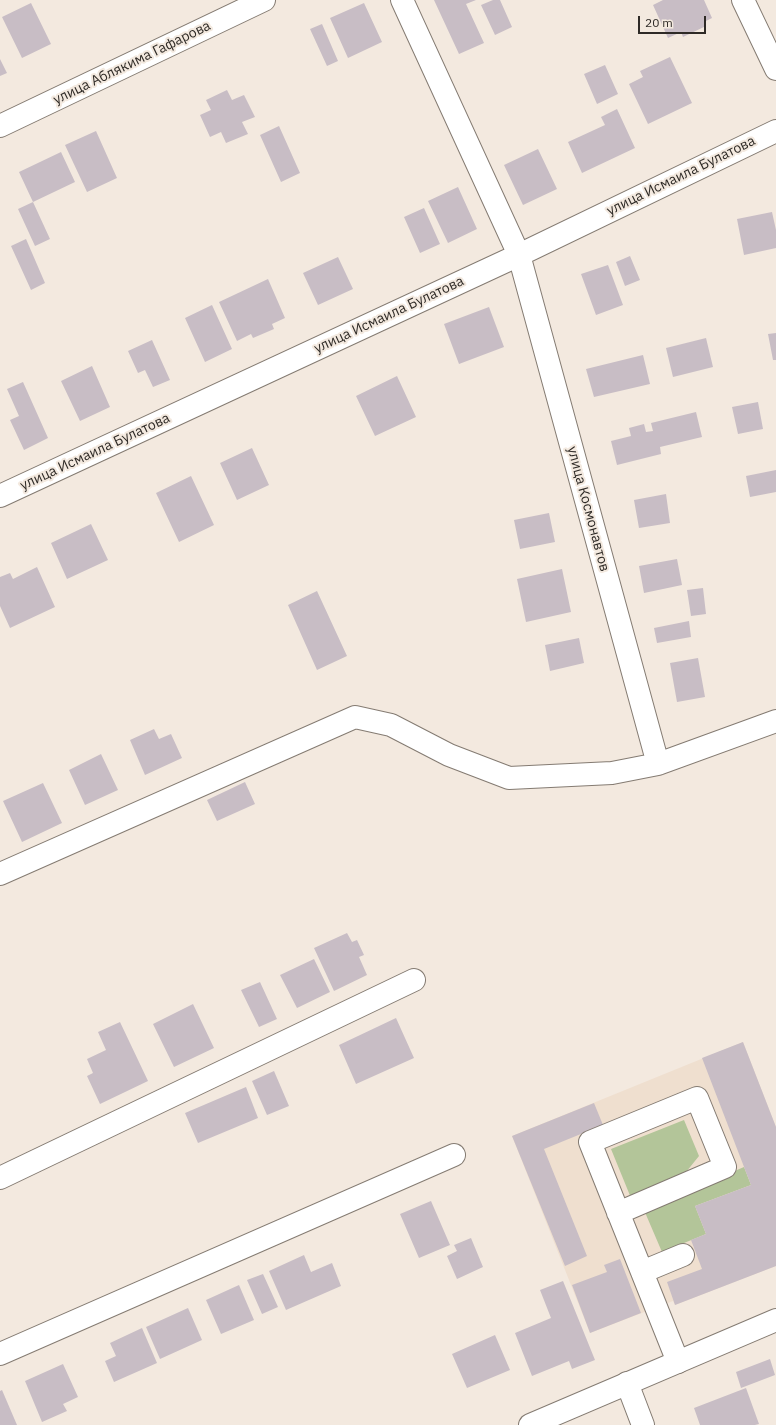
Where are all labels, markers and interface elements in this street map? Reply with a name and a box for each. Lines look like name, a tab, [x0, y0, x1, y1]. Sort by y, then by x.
scale bar	[640, 8, 708, 34]
text: 20 m	[645, 15, 673, 30]
street label: улица Аблякима Гафарова	[51, 18, 213, 108]
street label: улица Исмаила Булатова	[604, 133, 758, 219]
street label: улица Исмаила Булатова	[311, 273, 467, 357]
street label: улица Исмаила Булатова	[17, 410, 173, 494]
street label: улица Космонавтов	[563, 445, 613, 573]

